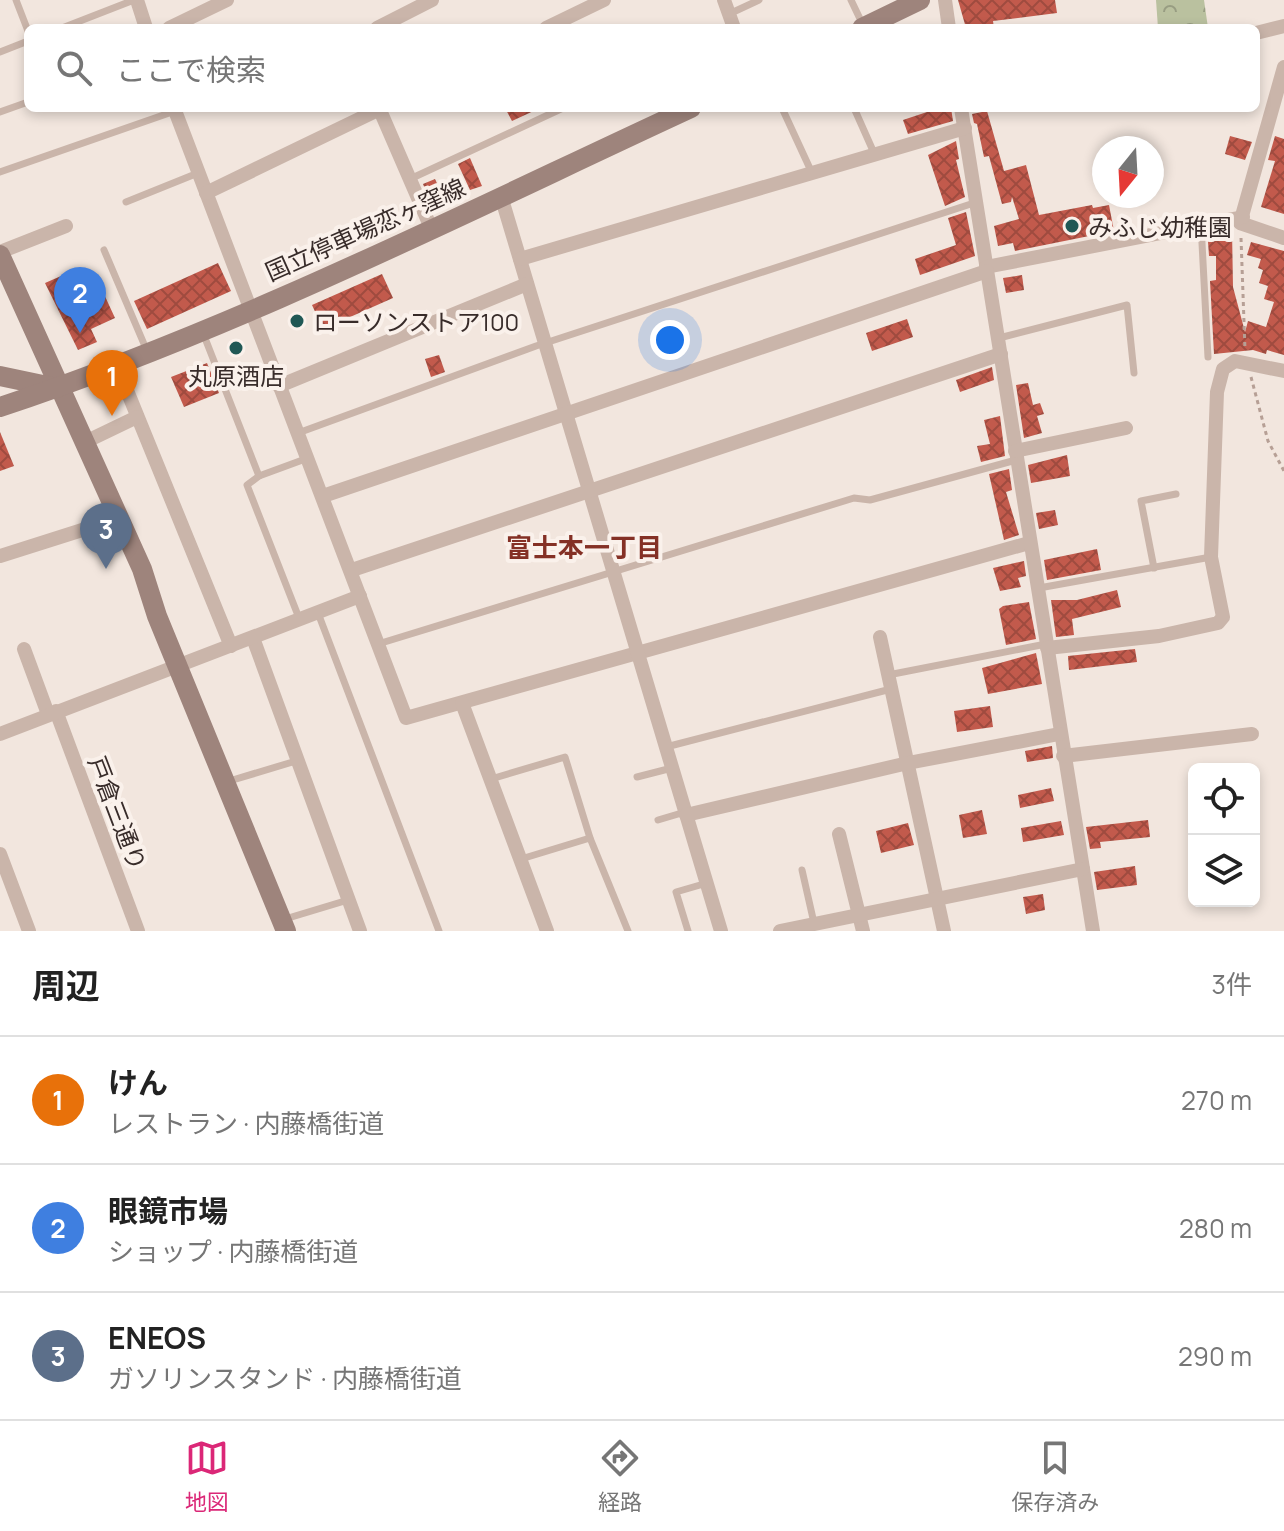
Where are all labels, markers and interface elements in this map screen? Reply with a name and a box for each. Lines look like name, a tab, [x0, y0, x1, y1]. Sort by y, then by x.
search box	[24, 24, 1260, 112]
icon: search	[52, 46, 96, 90]
text: ここで検索	[116, 49, 266, 90]
north arrow	[1092, 136, 1164, 208]
street label: 国立停車場恋ヶ窪線	[260, 170, 470, 288]
place label: みふじ幼稚園	[1088, 210, 1232, 243]
marker: みふじ幼稚園	[1063, 217, 1081, 235]
pin: 2	[54, 267, 106, 333]
place label: ローソンストア100	[313, 305, 519, 338]
marker: ローソンストア100	[288, 312, 306, 330]
your location	[650, 320, 690, 360]
marker: 丸原酒店	[227, 339, 245, 357]
pin: 1	[86, 350, 138, 416]
place label: 丸原酒店	[188, 359, 284, 392]
pin: 3	[80, 503, 132, 569]
district label: 富士本一丁目	[506, 529, 662, 565]
street label: 戸倉三通り	[81, 751, 155, 875]
map controls	[1188, 763, 1260, 907]
button: locate	[1188, 763, 1260, 835]
button: layers	[1188, 835, 1260, 907]
text: 周辺	[32, 962, 100, 1008]
text: 3件	[1212, 966, 1252, 1002]
text: けん	[108, 1062, 168, 1103]
text: 1	[52, 1082, 64, 1118]
text: 270 m	[1181, 1082, 1252, 1118]
text: レストラン · 内藤橋街道	[108, 1105, 384, 1141]
text: 眼鏡市場	[108, 1190, 228, 1231]
text: 2	[50, 1210, 66, 1246]
text: 280 m	[1179, 1210, 1252, 1246]
text: ショップ · 内藤橋街道	[108, 1233, 358, 1269]
text: ENEOS	[108, 1317, 206, 1358]
text: 3	[50, 1338, 66, 1374]
text: 290 m	[1178, 1338, 1252, 1374]
text: ガソリンスタンド · 内藤橋街道	[108, 1360, 462, 1396]
tab: 地図	[185, 1436, 229, 1517]
tab: 経路	[598, 1436, 642, 1517]
tab: 保存済み	[1011, 1436, 1099, 1517]

